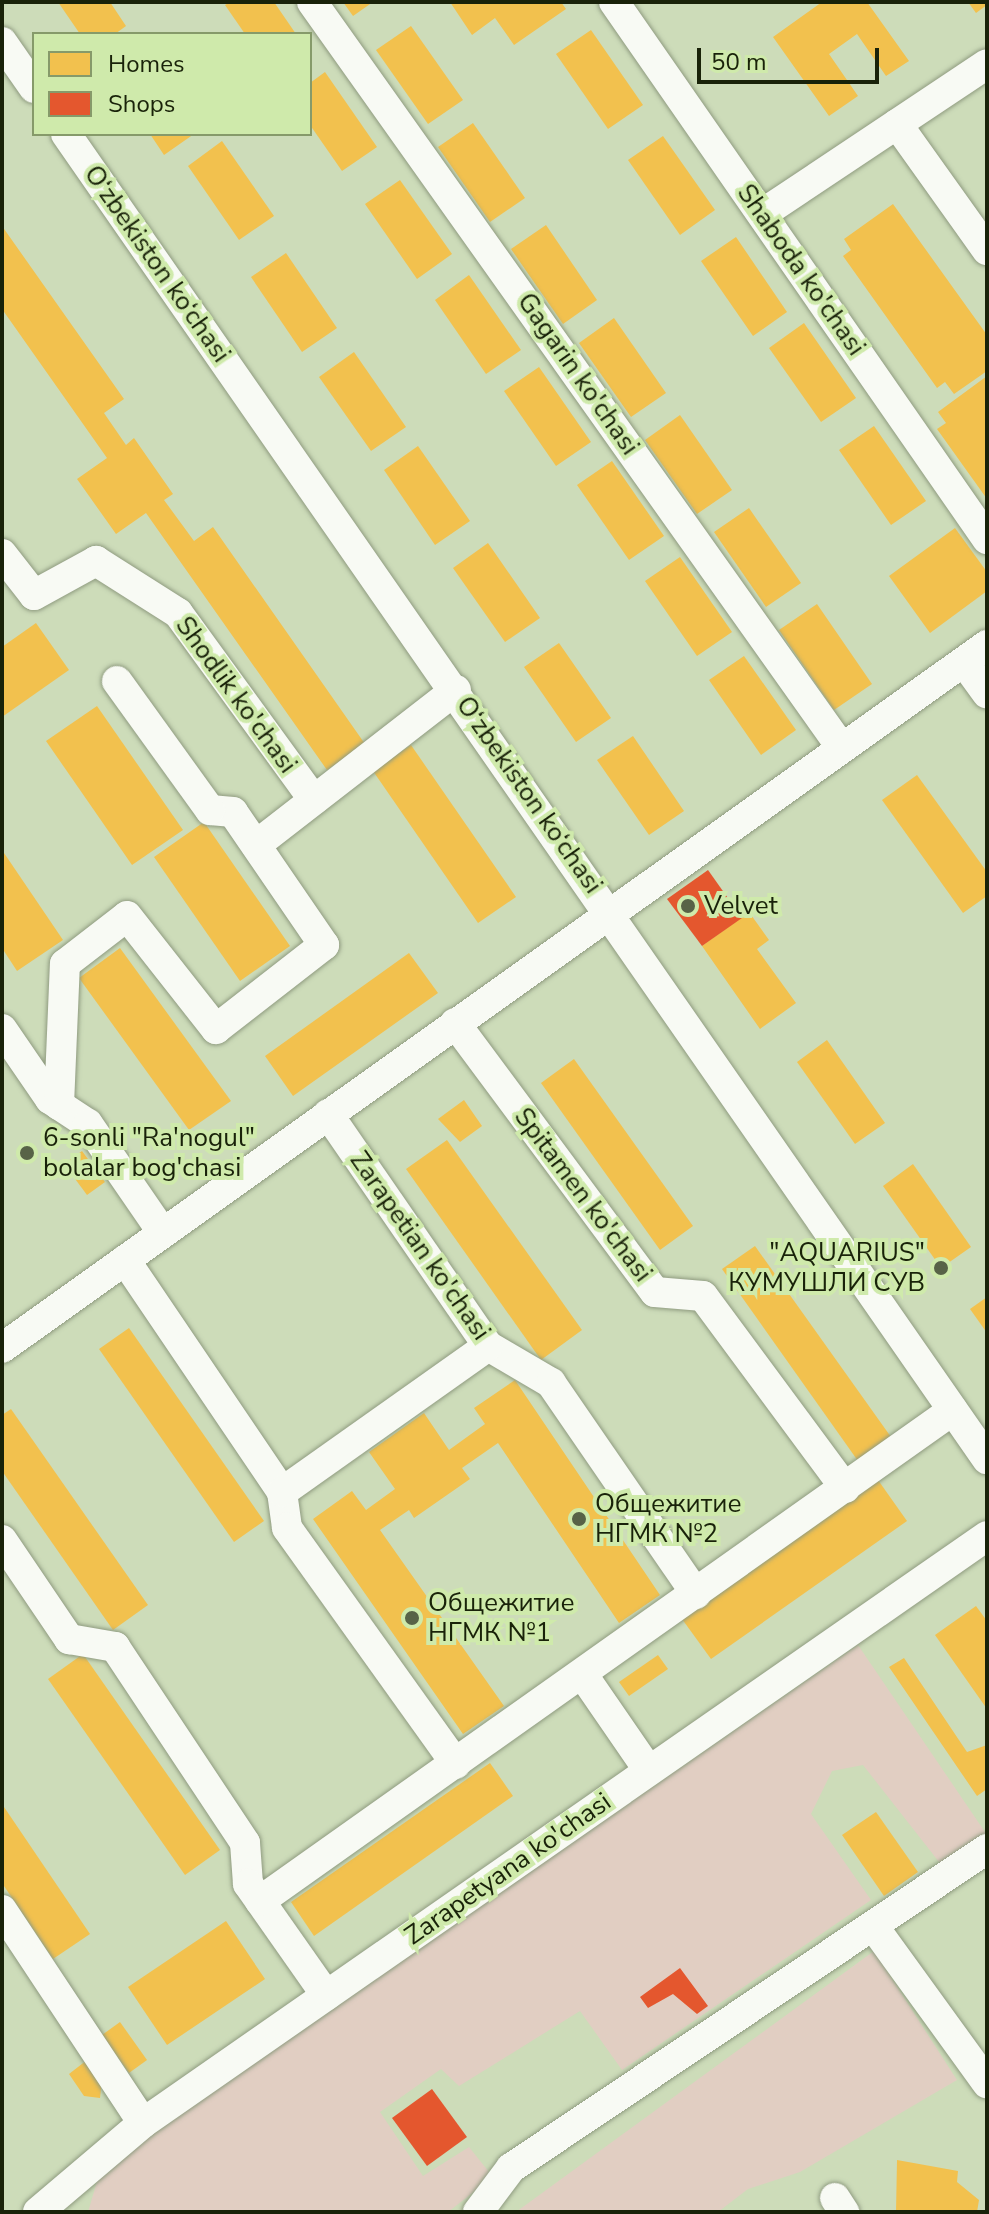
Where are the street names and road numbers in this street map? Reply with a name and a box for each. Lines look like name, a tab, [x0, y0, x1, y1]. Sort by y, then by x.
street label: O‘zbekiston ko‘chasi	[77, 160, 237, 368]
street label: Shaboda ko'chasi	[730, 178, 872, 362]
street label: Gagarin ko'chasi	[511, 287, 645, 461]
street label: Shodlik ko'chasi	[169, 611, 303, 779]
street label: O‘zbekiston ko‘chasi	[449, 691, 609, 899]
street label: Spitamen ko'chasi	[507, 1102, 659, 1288]
street label: Zarapetian ko'chasi	[343, 1146, 497, 1346]
street label: Zarapetyana ko'chasi	[399, 1786, 617, 1952]

